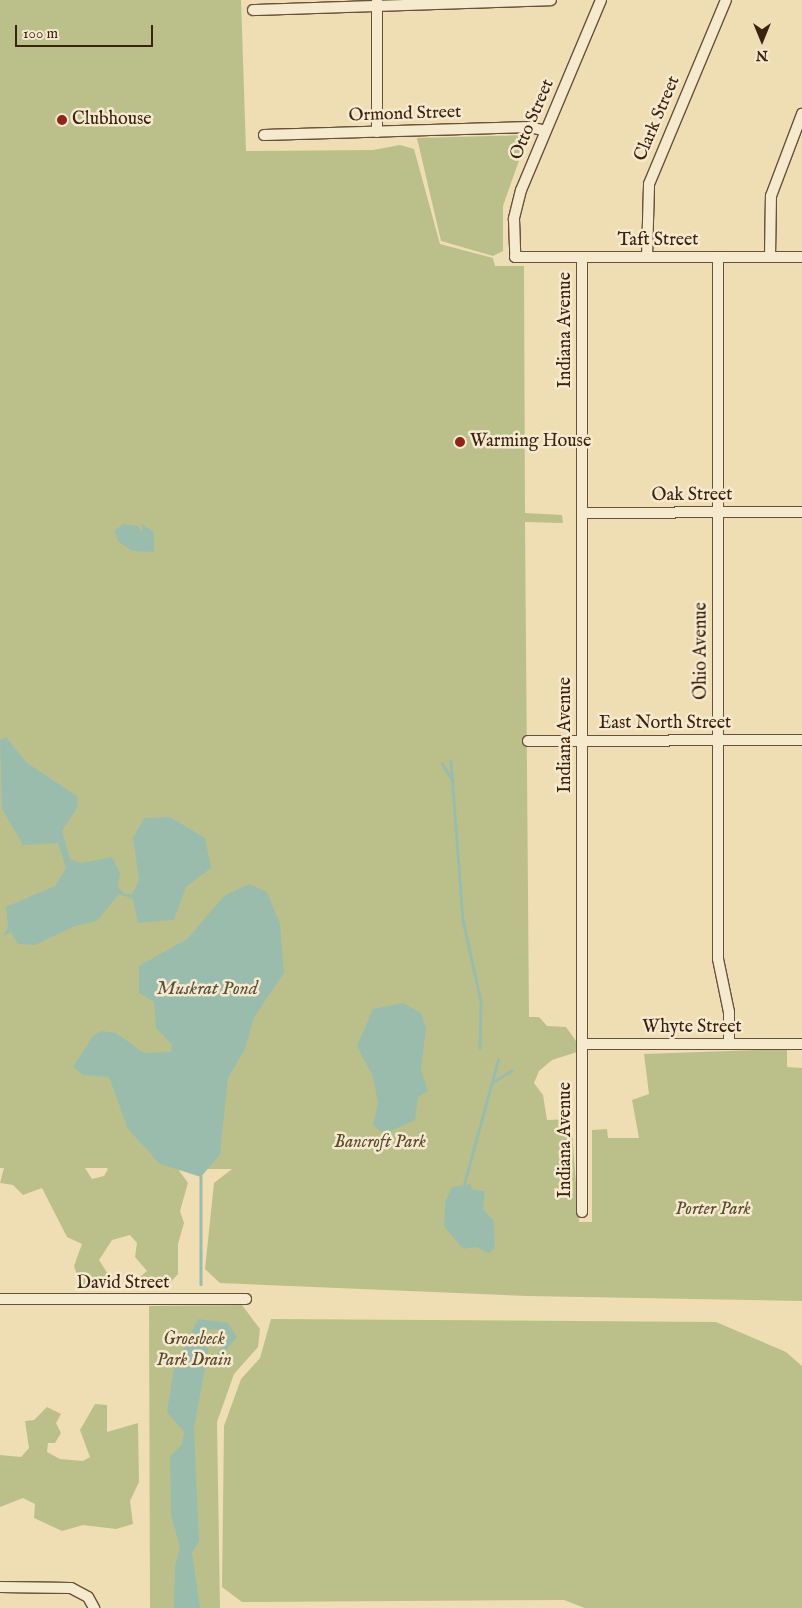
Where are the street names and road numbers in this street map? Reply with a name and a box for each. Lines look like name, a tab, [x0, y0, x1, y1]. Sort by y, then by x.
street label: Clark Street	[630, 73, 686, 165]
street label: Otto Street	[506, 76, 560, 164]
street label: Ormond Street	[348, 102, 462, 128]
street label: Taft Street	[618, 230, 698, 252]
street label: Indiana Avenue	[555, 272, 577, 388]
street label: Oak Street	[652, 485, 732, 507]
street label: Ohio Avenue	[691, 602, 713, 700]
street label: Indiana Avenue	[555, 677, 577, 793]
street label: East North Street	[599, 713, 731, 735]
street label: Whyte Street	[642, 1017, 742, 1039]
street label: Indiana Avenue	[555, 1082, 577, 1198]
street label: David Street	[77, 1273, 169, 1295]

